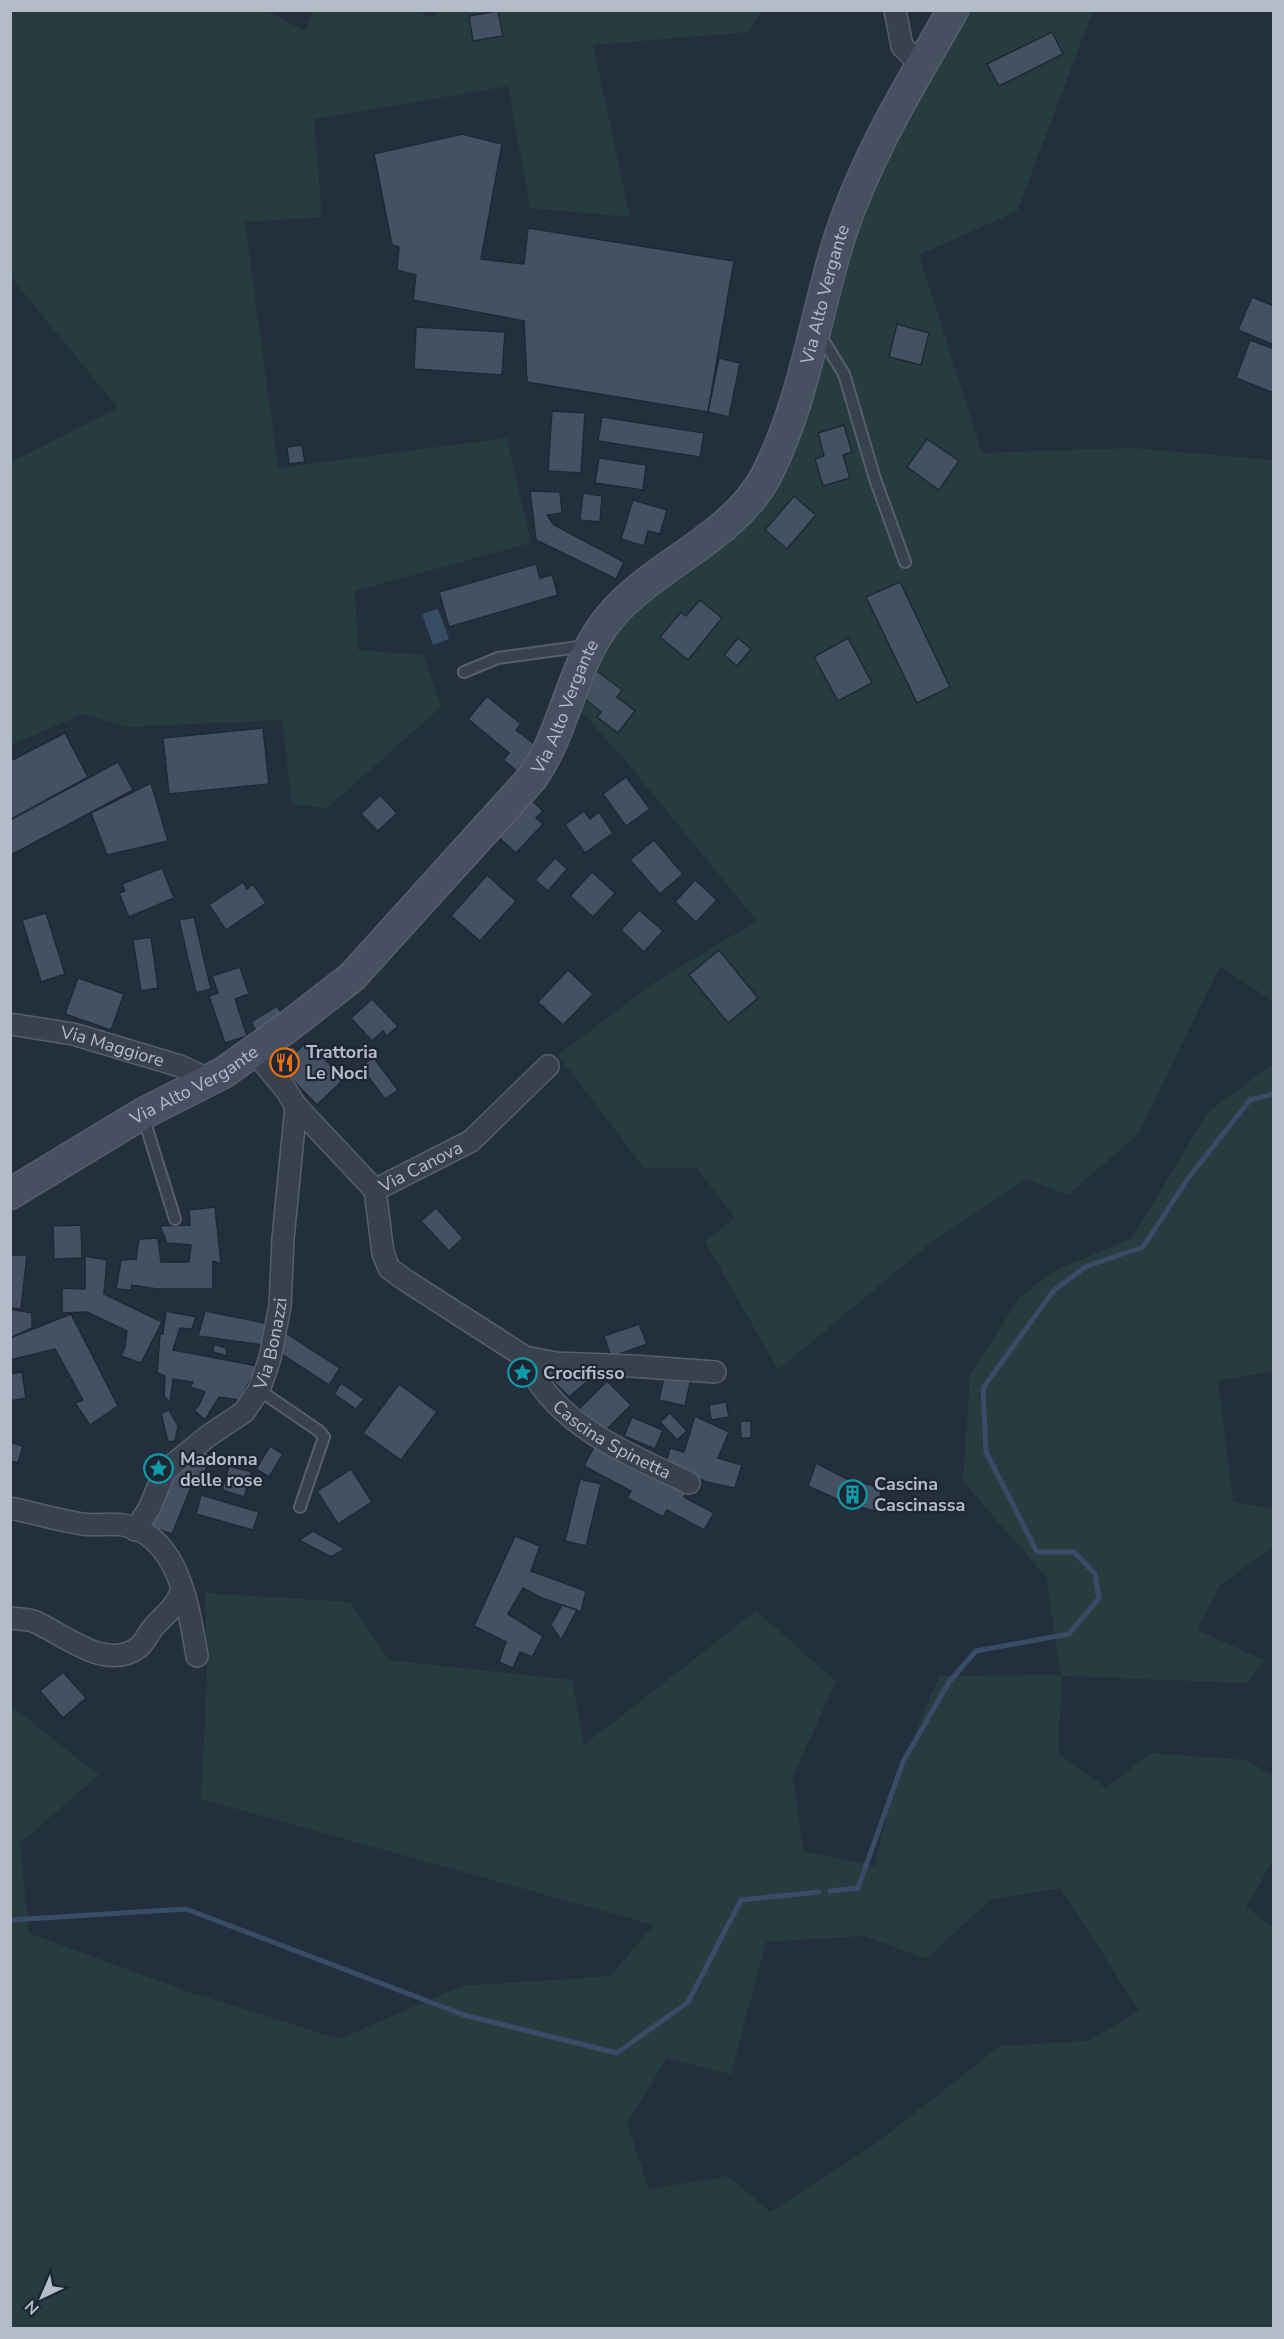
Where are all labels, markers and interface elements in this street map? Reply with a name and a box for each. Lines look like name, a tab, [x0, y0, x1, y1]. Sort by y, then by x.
street label: Via Alto Vergante	[795, 221, 855, 368]
street label: Via Alto Vergante	[525, 635, 604, 779]
street label: Via Maggiore	[58, 1020, 167, 1073]
street label: Via Alto Vergante	[125, 1040, 263, 1131]
place label: Trattoria Le Noci	[306, 1040, 378, 1085]
restaurant icon: Trattoria Le Noci	[269, 1046, 301, 1078]
street label: Via Canova	[374, 1135, 467, 1198]
street label: Via Bonazzi	[248, 1297, 293, 1394]
place icon: Crocifisso	[506, 1357, 538, 1389]
place label: Crocifisso	[543, 1361, 625, 1385]
street label: Cascina Spinetta	[547, 1395, 675, 1485]
place label: Madonna delle rose	[180, 1447, 263, 1492]
place icon: Madonna delle rose	[143, 1453, 175, 1485]
place label: Cascina Cascinassa	[874, 1472, 965, 1517]
building icon: Cascina Cascinassa	[837, 1478, 869, 1510]
north arrow	[12, 2267, 72, 2327]
text: N	[20, 2295, 44, 2319]

